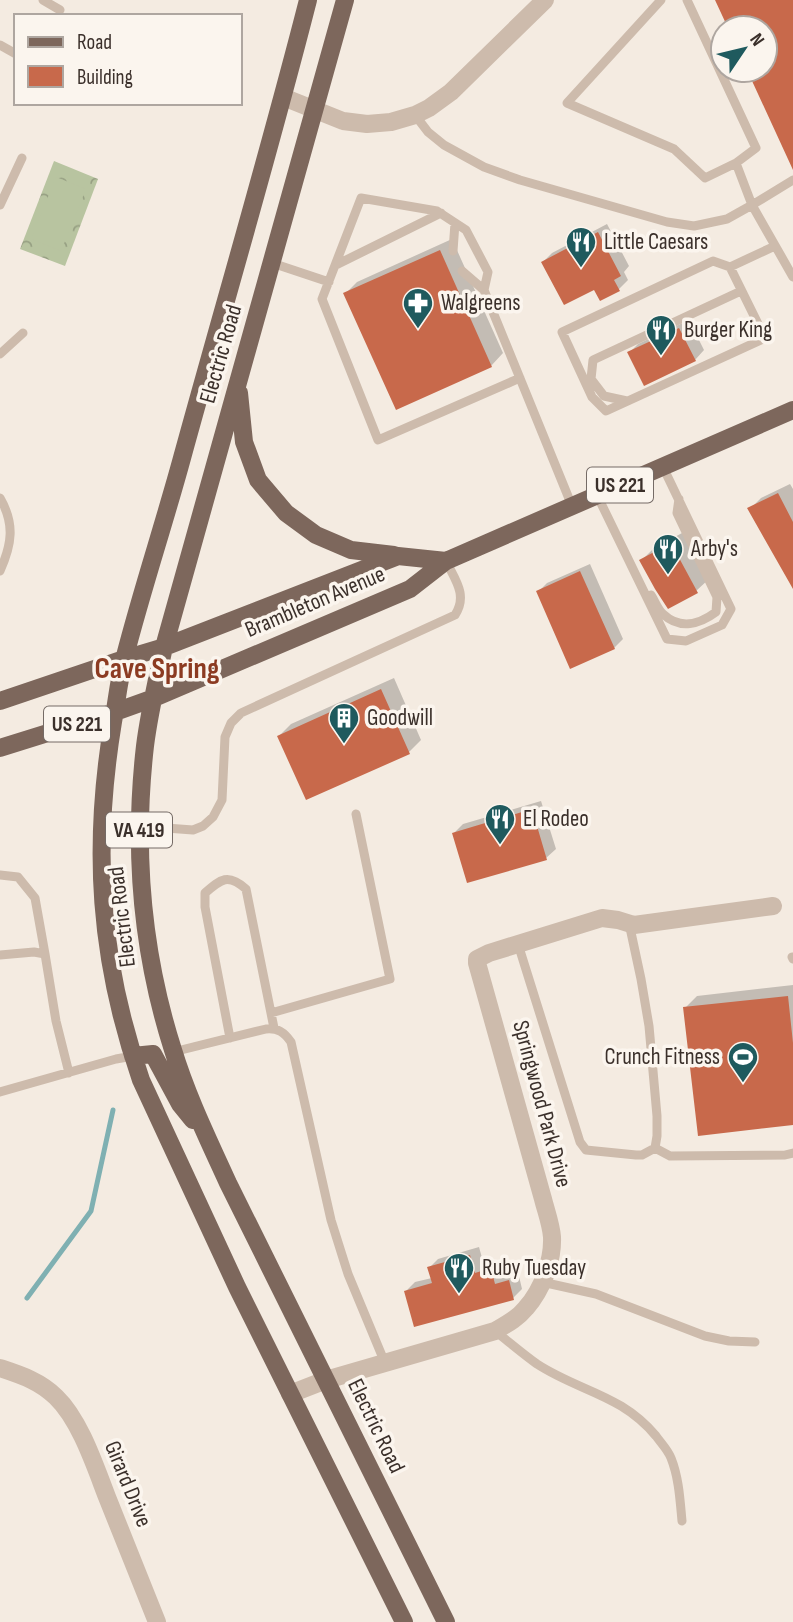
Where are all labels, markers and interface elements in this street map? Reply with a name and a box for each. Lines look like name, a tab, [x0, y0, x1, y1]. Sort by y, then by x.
legend	[14, 14, 242, 105]
north arrow	[709, 14, 779, 84]
text: N	[744, 29, 769, 51]
text: Road	[77, 30, 112, 55]
text: Building	[77, 65, 133, 90]
restaurant icon: Little Caesars	[564, 225, 598, 269]
place label: Little Caesars	[604, 228, 708, 256]
pharmacy icon: Walgreens	[401, 286, 435, 330]
place label: Walgreens	[441, 289, 521, 317]
street label: Electric Road	[194, 302, 248, 406]
restaurant icon: Burger King	[644, 313, 678, 357]
place label: Burger King	[684, 316, 772, 344]
road number: US 221	[587, 468, 653, 503]
restaurant icon: Arby's	[651, 532, 685, 576]
place label: Arby's	[690, 535, 738, 563]
street label: Brambleton Avenue	[241, 560, 389, 644]
district label: Cave Spring	[95, 651, 220, 687]
building icon: Goodwill	[327, 701, 361, 745]
place label: Goodwill	[367, 704, 433, 732]
road number: US 221	[44, 706, 110, 742]
restaurant icon: El Rodeo	[483, 802, 517, 846]
place label: El Rodeo	[523, 805, 589, 833]
road number: VA 419	[106, 812, 172, 848]
street label: Electric Road	[102, 865, 142, 969]
street label: Springwood Park Drive	[506, 1017, 578, 1191]
sports icon: Crunch Fitness	[726, 1040, 760, 1084]
place label: Crunch Fitness	[604, 1043, 720, 1071]
restaurant icon: Ruby Tuesday	[442, 1251, 476, 1295]
place label: Ruby Tuesday	[482, 1254, 586, 1282]
street label: Electric Road	[341, 1374, 411, 1478]
street label: Girard Drive	[98, 1437, 158, 1531]

